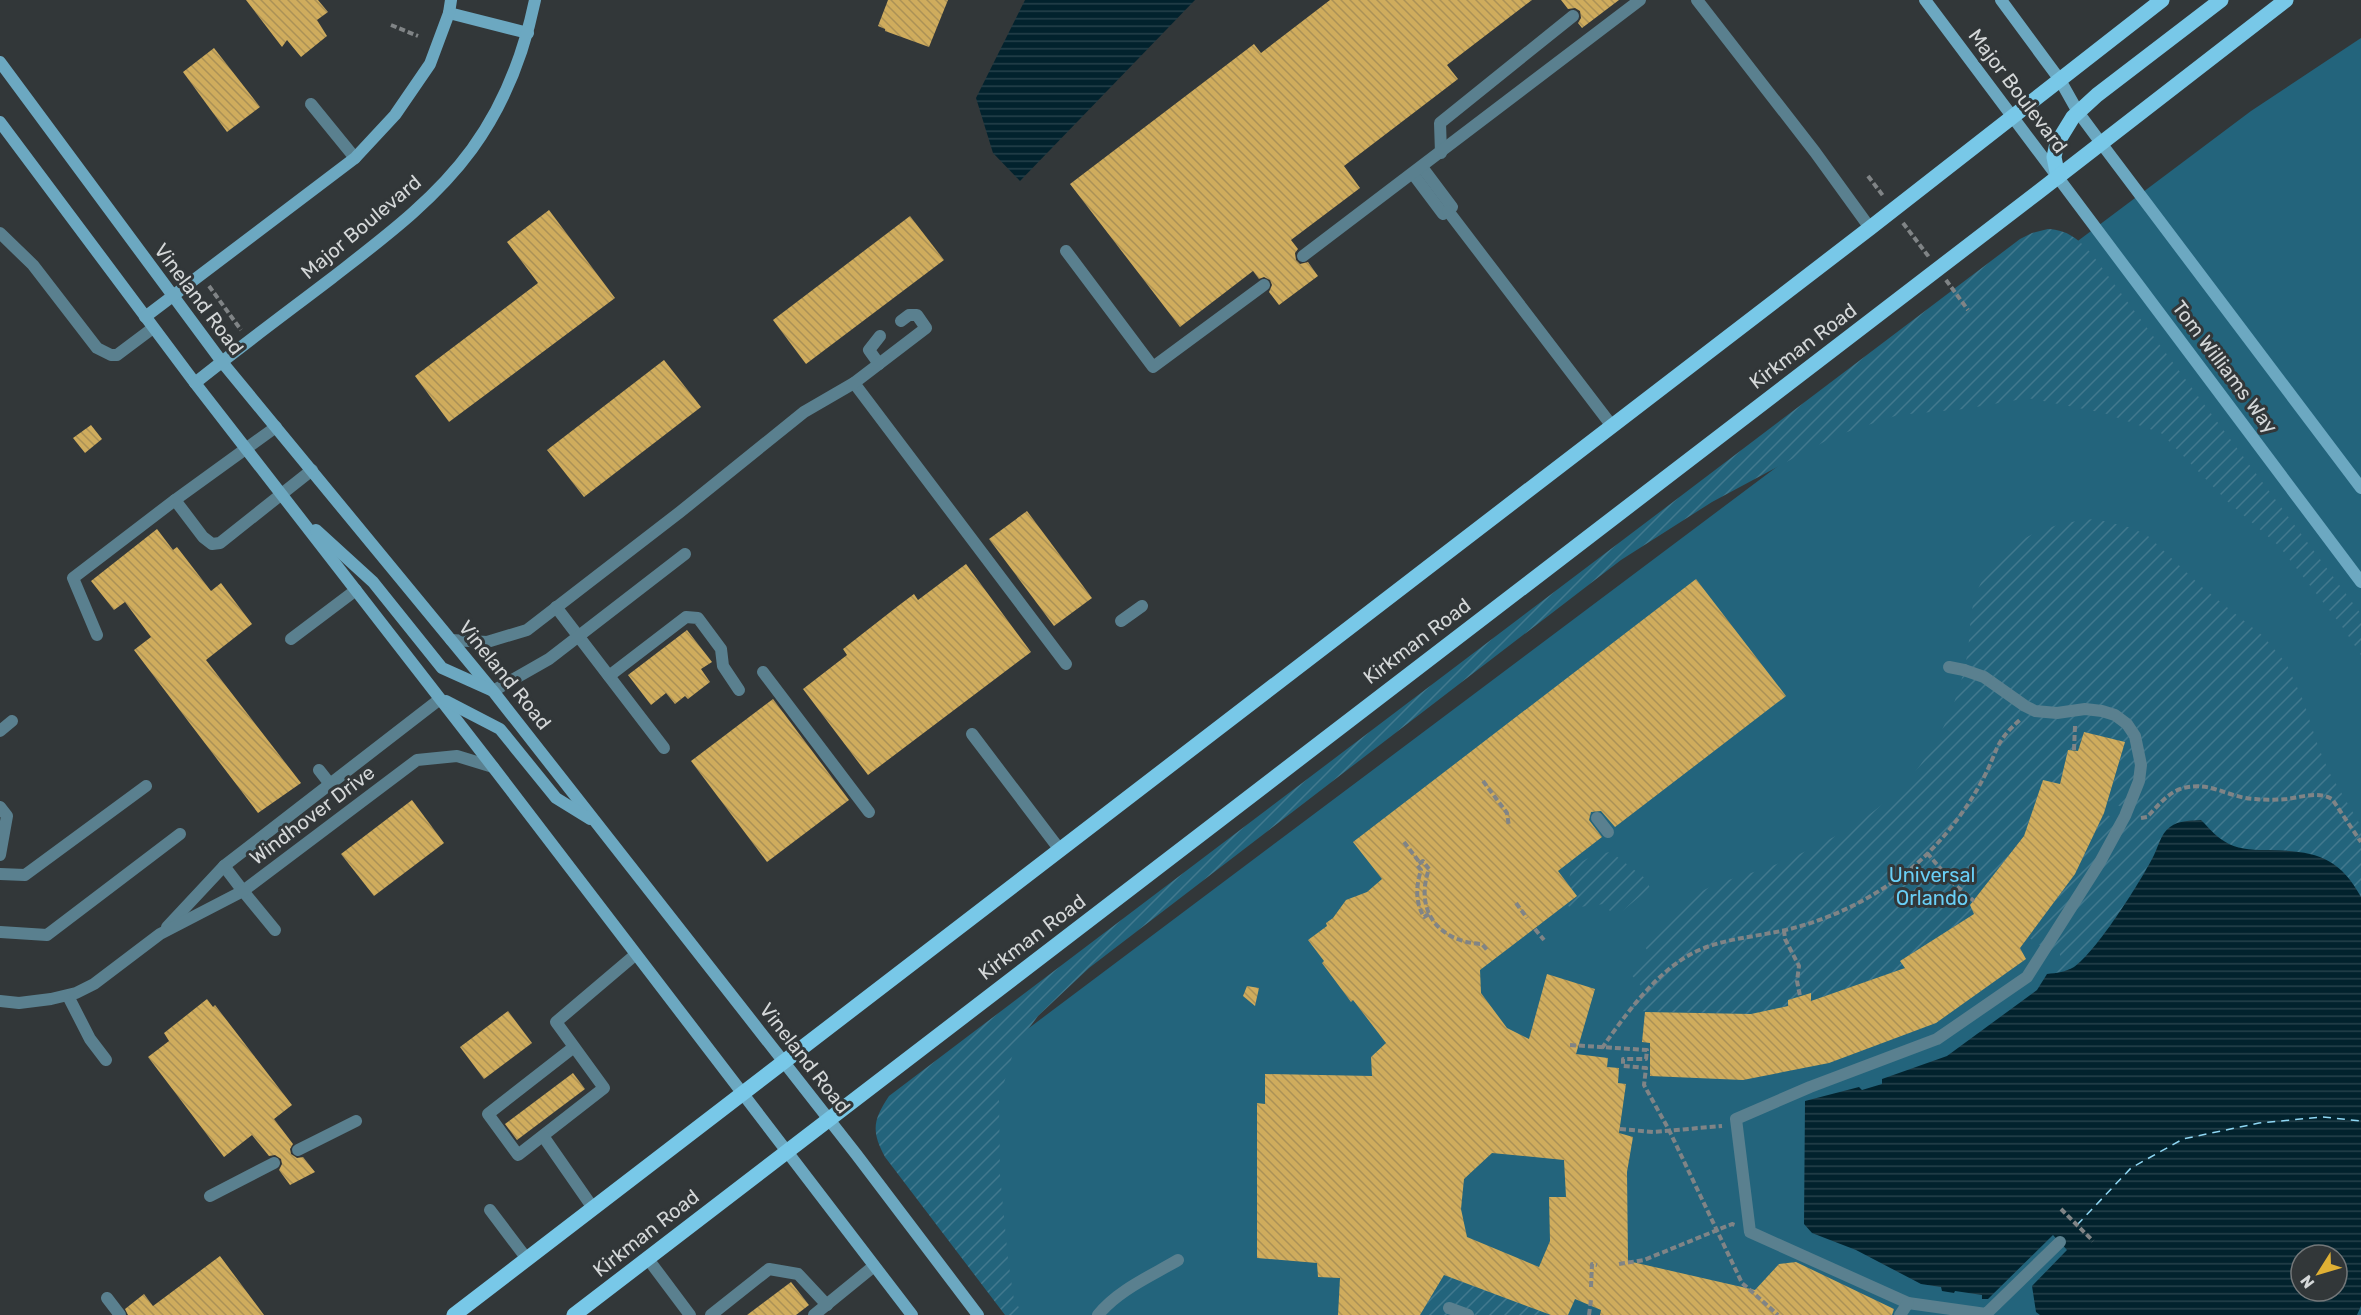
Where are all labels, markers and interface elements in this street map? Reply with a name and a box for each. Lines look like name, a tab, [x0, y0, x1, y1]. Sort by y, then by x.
street label: Major Boulevard	[1963, 24, 2073, 158]
street label: Major Boulevard	[296, 170, 426, 284]
street label: Vineland Road	[149, 239, 249, 359]
street label: Tom Williams Way	[2167, 296, 2283, 438]
street label: Kirkman Road	[1745, 298, 1861, 394]
street label: Kirkman Road	[1359, 593, 1475, 689]
street label: Vineland Road	[454, 616, 556, 734]
street label: Windhover Drive	[245, 760, 379, 870]
park label: Universal Orlando	[1889, 863, 1975, 910]
street label: Kirkman Road	[974, 889, 1090, 985]
street label: Vineland Road	[754, 998, 856, 1118]
street label: Kirkman Road	[588, 1184, 704, 1282]
north arrow	[2289, 1243, 2349, 1303]
text: N	[2296, 1271, 2318, 1292]

